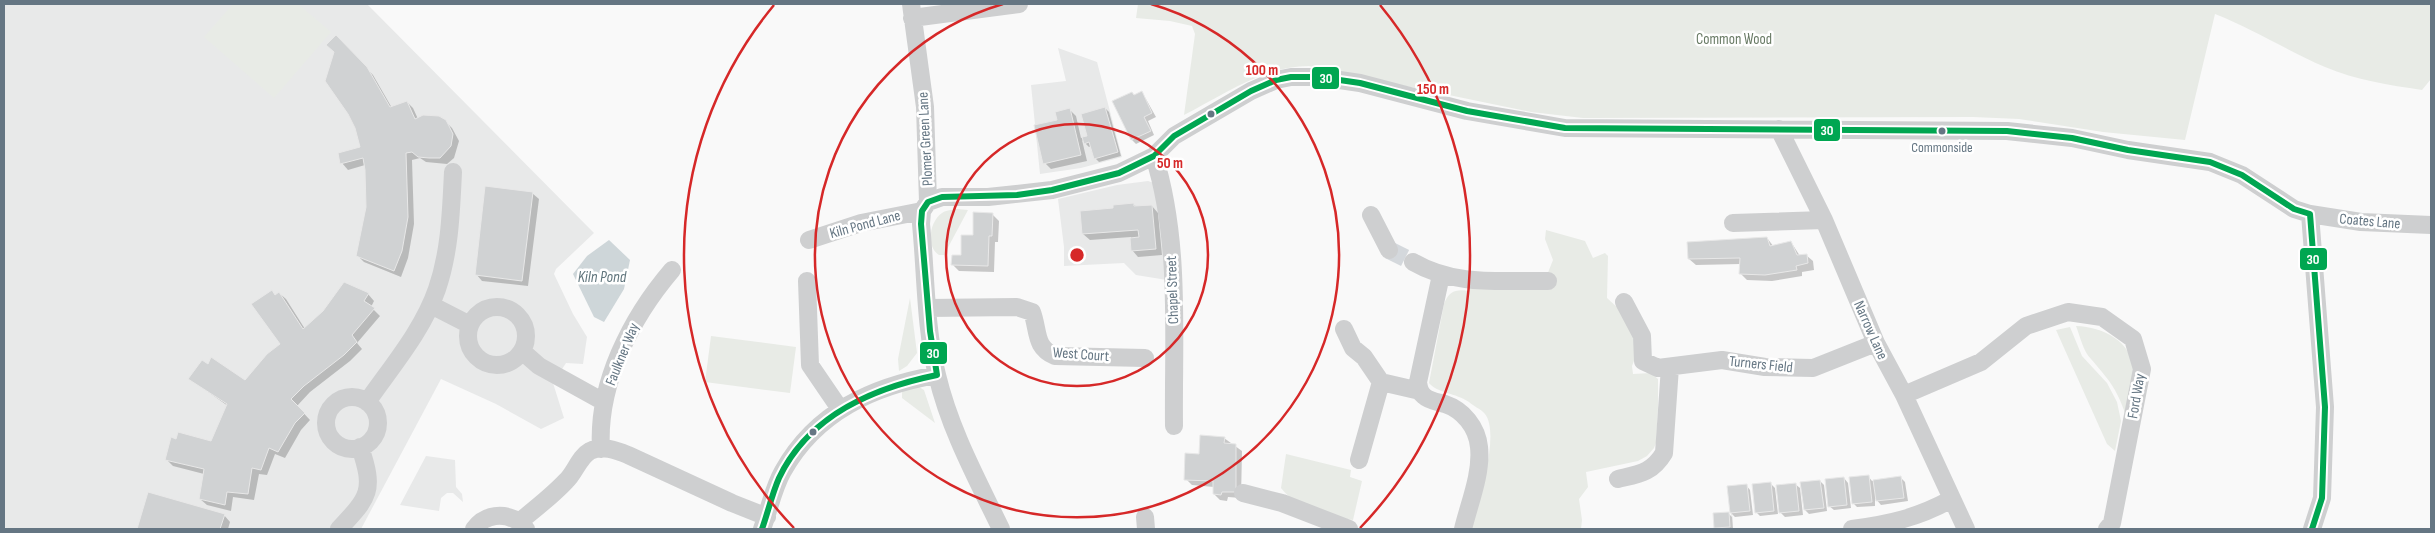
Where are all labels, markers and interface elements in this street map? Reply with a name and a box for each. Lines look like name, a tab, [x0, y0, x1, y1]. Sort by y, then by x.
park label: Common Wood	[1696, 30, 1772, 49]
text: 100 m	[1246, 61, 1278, 80]
line badge: 30	[1311, 66, 1340, 90]
text: 30	[1320, 70, 1333, 87]
text: 150 m	[1417, 80, 1449, 99]
street label: Plomer Green Lane	[914, 92, 937, 186]
unlabelled marker	[1206, 109, 1216, 119]
line badge: 30	[1813, 118, 1841, 142]
text: 30	[1821, 122, 1834, 139]
marker: Commonside	[1937, 126, 1947, 136]
place label: Commonside	[1911, 139, 1973, 156]
text: 50 m	[1157, 154, 1183, 173]
street label: Kiln Pond Lane	[828, 206, 903, 243]
street label: Coates Lane	[2339, 209, 2401, 234]
centre of rings	[1068, 246, 1086, 264]
line badge: 30	[2299, 247, 2328, 271]
text: 30	[2307, 251, 2320, 268]
street label: Chapel Street	[1162, 255, 1183, 325]
water label: Kiln Pond	[578, 268, 627, 287]
street label: Narrow Lane	[1849, 298, 1892, 363]
street label: Faulkner Way	[601, 320, 644, 388]
line badge: 30	[919, 341, 948, 365]
street label: West Court	[1052, 343, 1110, 366]
text: 30	[927, 345, 940, 362]
street label: Turners Field	[1728, 352, 1794, 377]
street label: Ford Way	[2123, 372, 2150, 420]
unlabelled marker	[808, 427, 818, 437]

